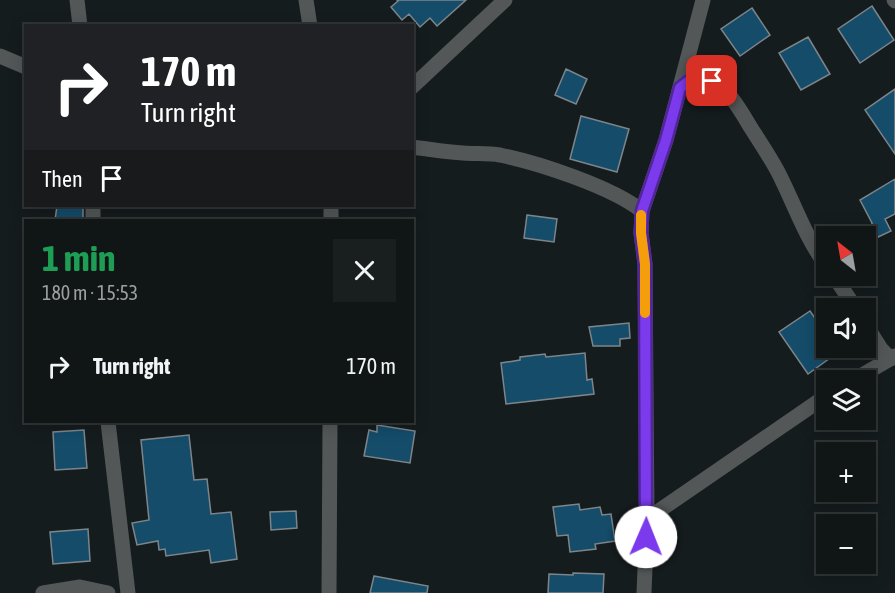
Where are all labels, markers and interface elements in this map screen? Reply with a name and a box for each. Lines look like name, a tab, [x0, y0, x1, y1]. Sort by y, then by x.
text: 170 m	[141, 47, 236, 95]
icon: right	[42, 48, 120, 126]
pin	[686, 55, 737, 106]
icon: arrive	[695, 64, 728, 97]
text: Turn right	[141, 97, 236, 128]
icon: arrive	[95, 162, 128, 195]
text: Then	[42, 166, 83, 192]
north arrow	[816, 226, 876, 286]
map controls	[816, 226, 876, 574]
text: 1 min	[42, 237, 116, 279]
button: close	[333, 239, 396, 302]
text: 180 m · 15:53	[42, 281, 138, 304]
button: sound	[816, 298, 876, 358]
icon: right	[42, 350, 75, 383]
text: Turn right	[93, 353, 170, 379]
text: 170 m	[346, 353, 396, 379]
button: layers	[816, 370, 876, 430]
button: +	[816, 442, 876, 502]
position arrow	[614, 505, 678, 569]
button: −	[816, 514, 876, 574]

